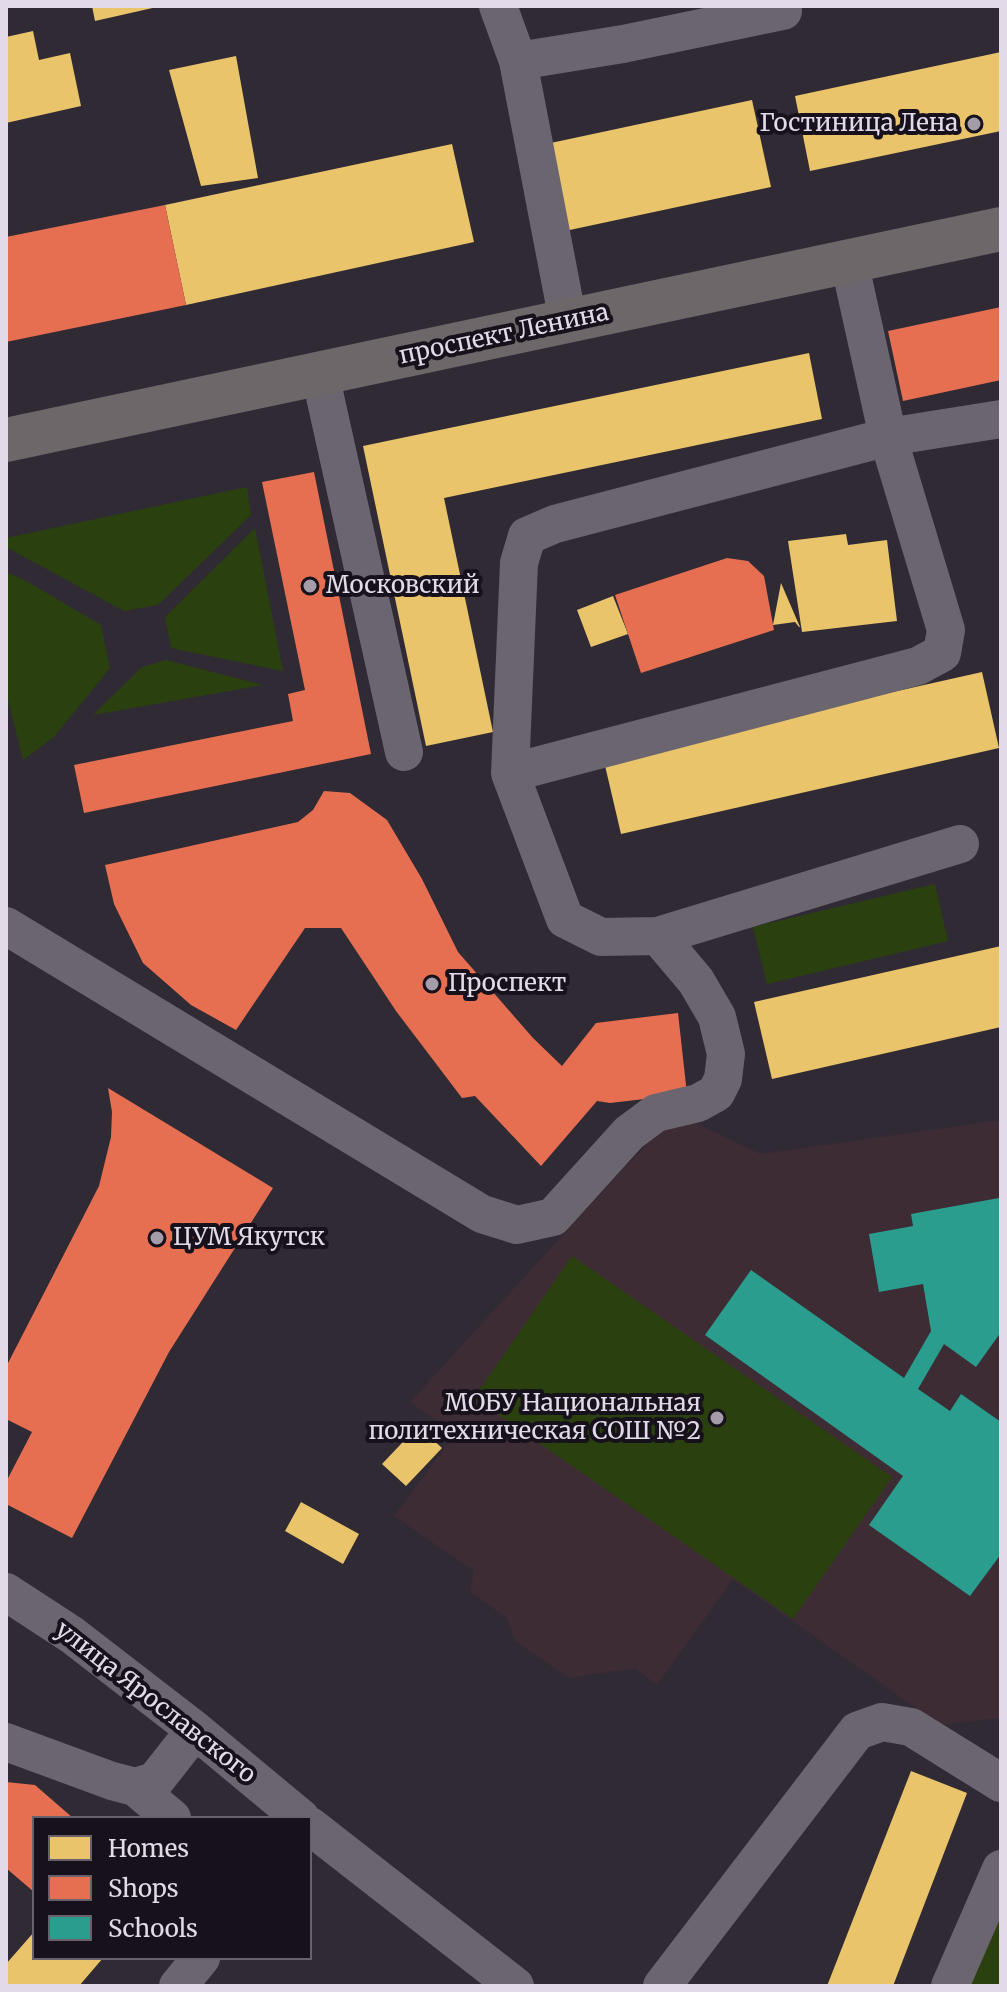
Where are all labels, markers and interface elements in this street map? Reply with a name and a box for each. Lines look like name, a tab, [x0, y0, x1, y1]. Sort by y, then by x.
place label: Гостиница Лена	[760, 110, 958, 138]
marker: Гостиница Лена	[965, 115, 983, 133]
street label: проспект Ленина	[397, 299, 611, 371]
place label: Московский	[326, 572, 480, 600]
marker: Московский	[301, 577, 319, 595]
place label: Проспект	[448, 970, 566, 998]
marker: Проспект	[423, 975, 441, 993]
place label: ЦУМ Якутск	[173, 1224, 325, 1252]
marker: ЦУМ Якутск	[148, 1229, 166, 1247]
place label: МОБУ Национальная политехническая СОШ №2	[369, 1390, 701, 1446]
marker: МОБУ Национальная политехническая СОШ №2	[708, 1409, 726, 1427]
street label: улица Ярославского	[49, 1616, 261, 1790]
legend	[32, 1816, 312, 1960]
text: Homes	[108, 1833, 189, 1864]
text: Shops	[108, 1873, 179, 1904]
text: Schools	[108, 1913, 198, 1944]

